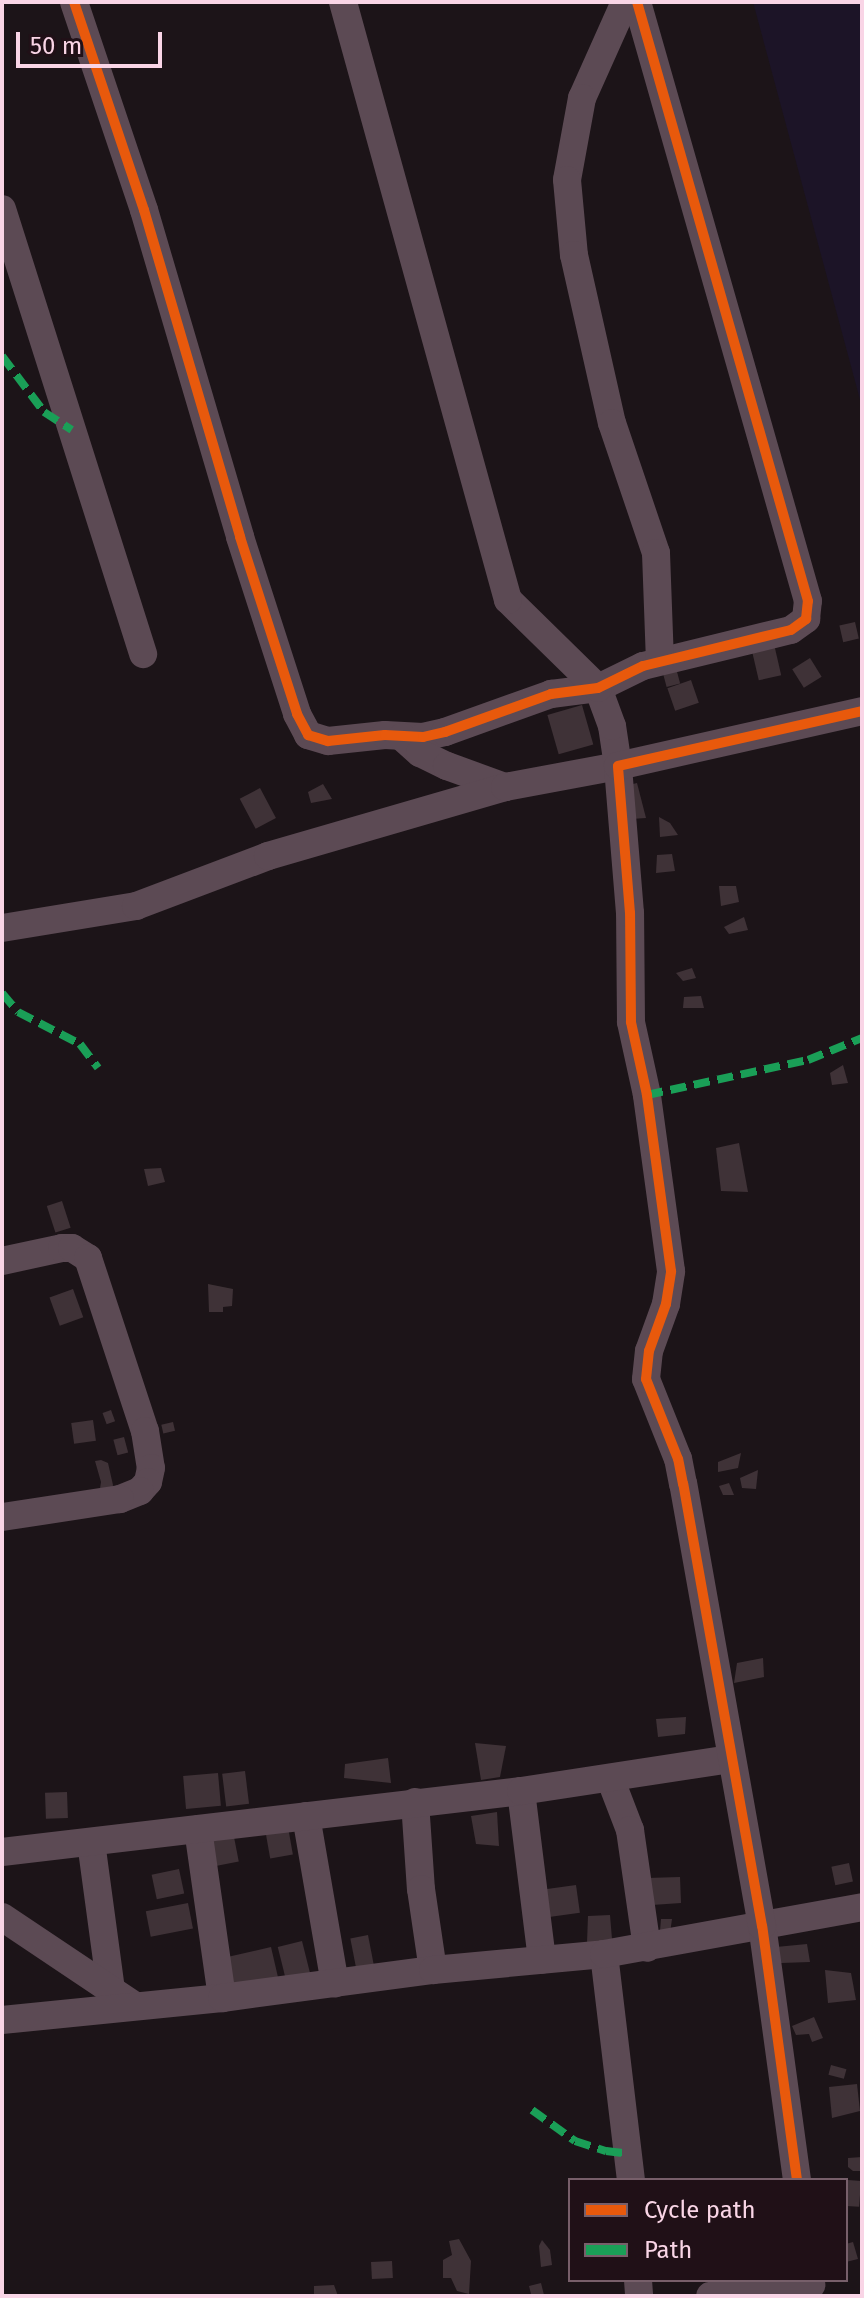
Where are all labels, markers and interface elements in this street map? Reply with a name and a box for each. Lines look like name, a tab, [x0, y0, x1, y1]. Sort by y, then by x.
scale bar	[20, 16, 166, 66]
text: 50 m	[30, 32, 82, 60]
legend	[568, 2178, 848, 2282]
text: Cycle path	[644, 2196, 756, 2224]
text: Path	[644, 2236, 692, 2264]

